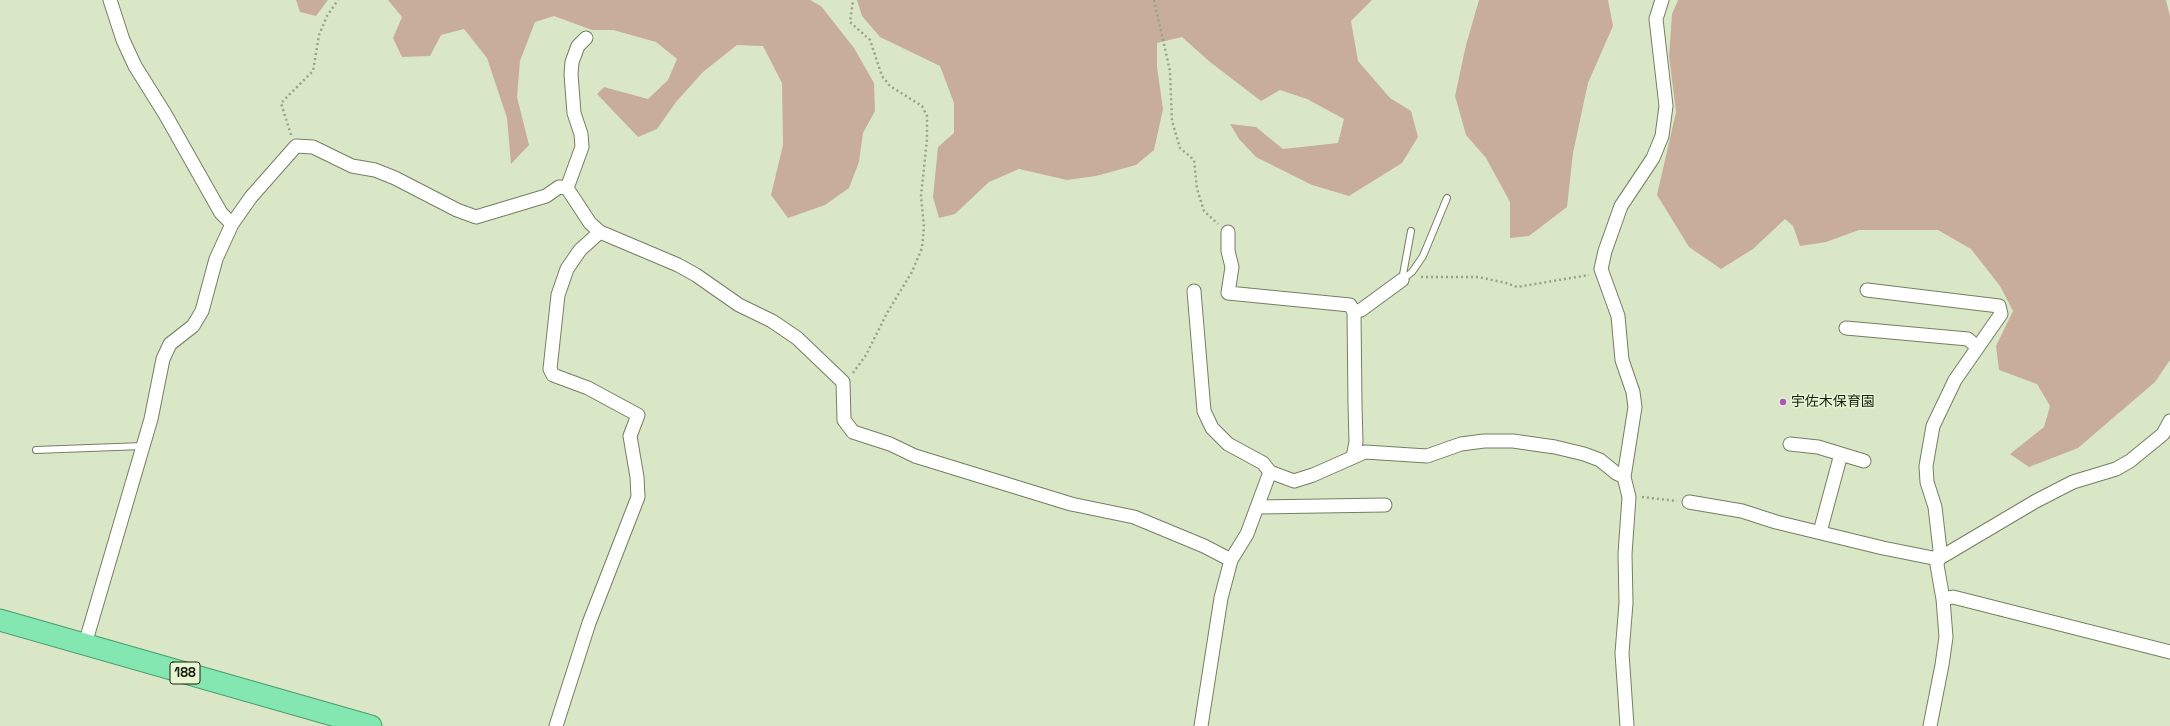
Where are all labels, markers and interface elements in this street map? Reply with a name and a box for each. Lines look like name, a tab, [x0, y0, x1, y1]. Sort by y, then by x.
place label: 宇佐木保育園	[1791, 394, 1875, 410]
marker: 宇佐木保育園	[1778, 397, 1788, 407]
road number: 188	[170, 662, 200, 684]

